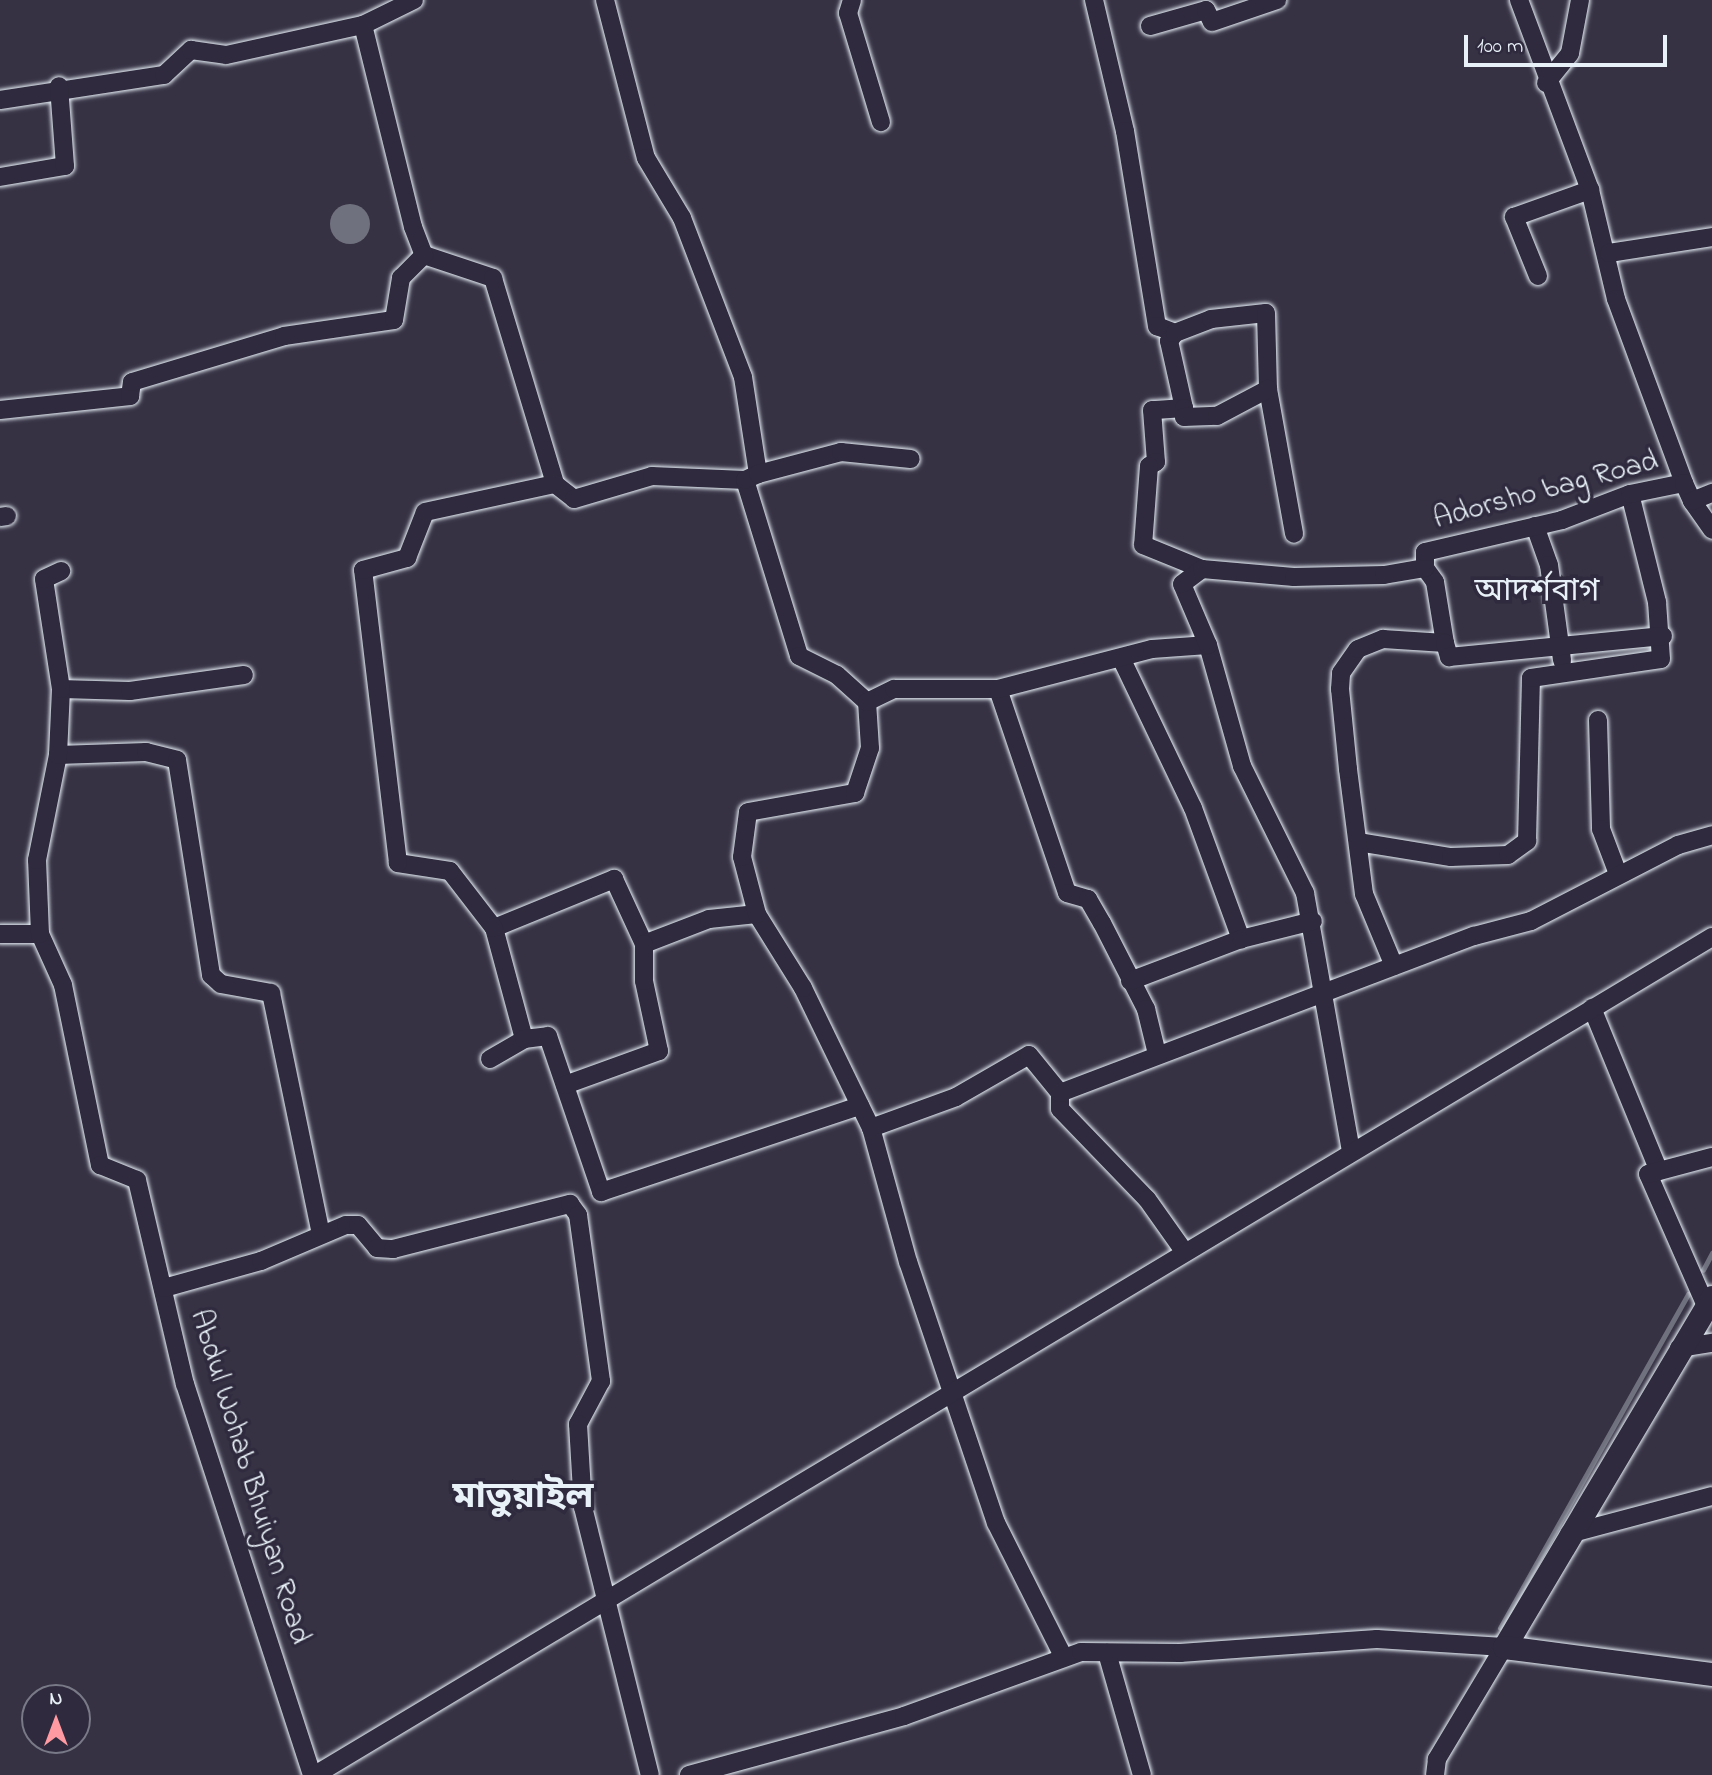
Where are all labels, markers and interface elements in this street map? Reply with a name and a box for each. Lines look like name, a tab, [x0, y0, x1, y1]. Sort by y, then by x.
scale bar	[1467, 21, 1670, 65]
text: 100 m	[1477, 32, 1523, 62]
street label: Adorsho bag Road	[1430, 444, 1662, 538]
district label: আদর্শবাগ	[1475, 574, 1599, 612]
street label: Abdul Wohab Bhuiyan Road	[181, 1305, 317, 1649]
district label: মাতুয়াইল	[452, 1476, 594, 1520]
north arrow	[21, 1684, 91, 1754]
text: N	[50, 1686, 62, 1713]

